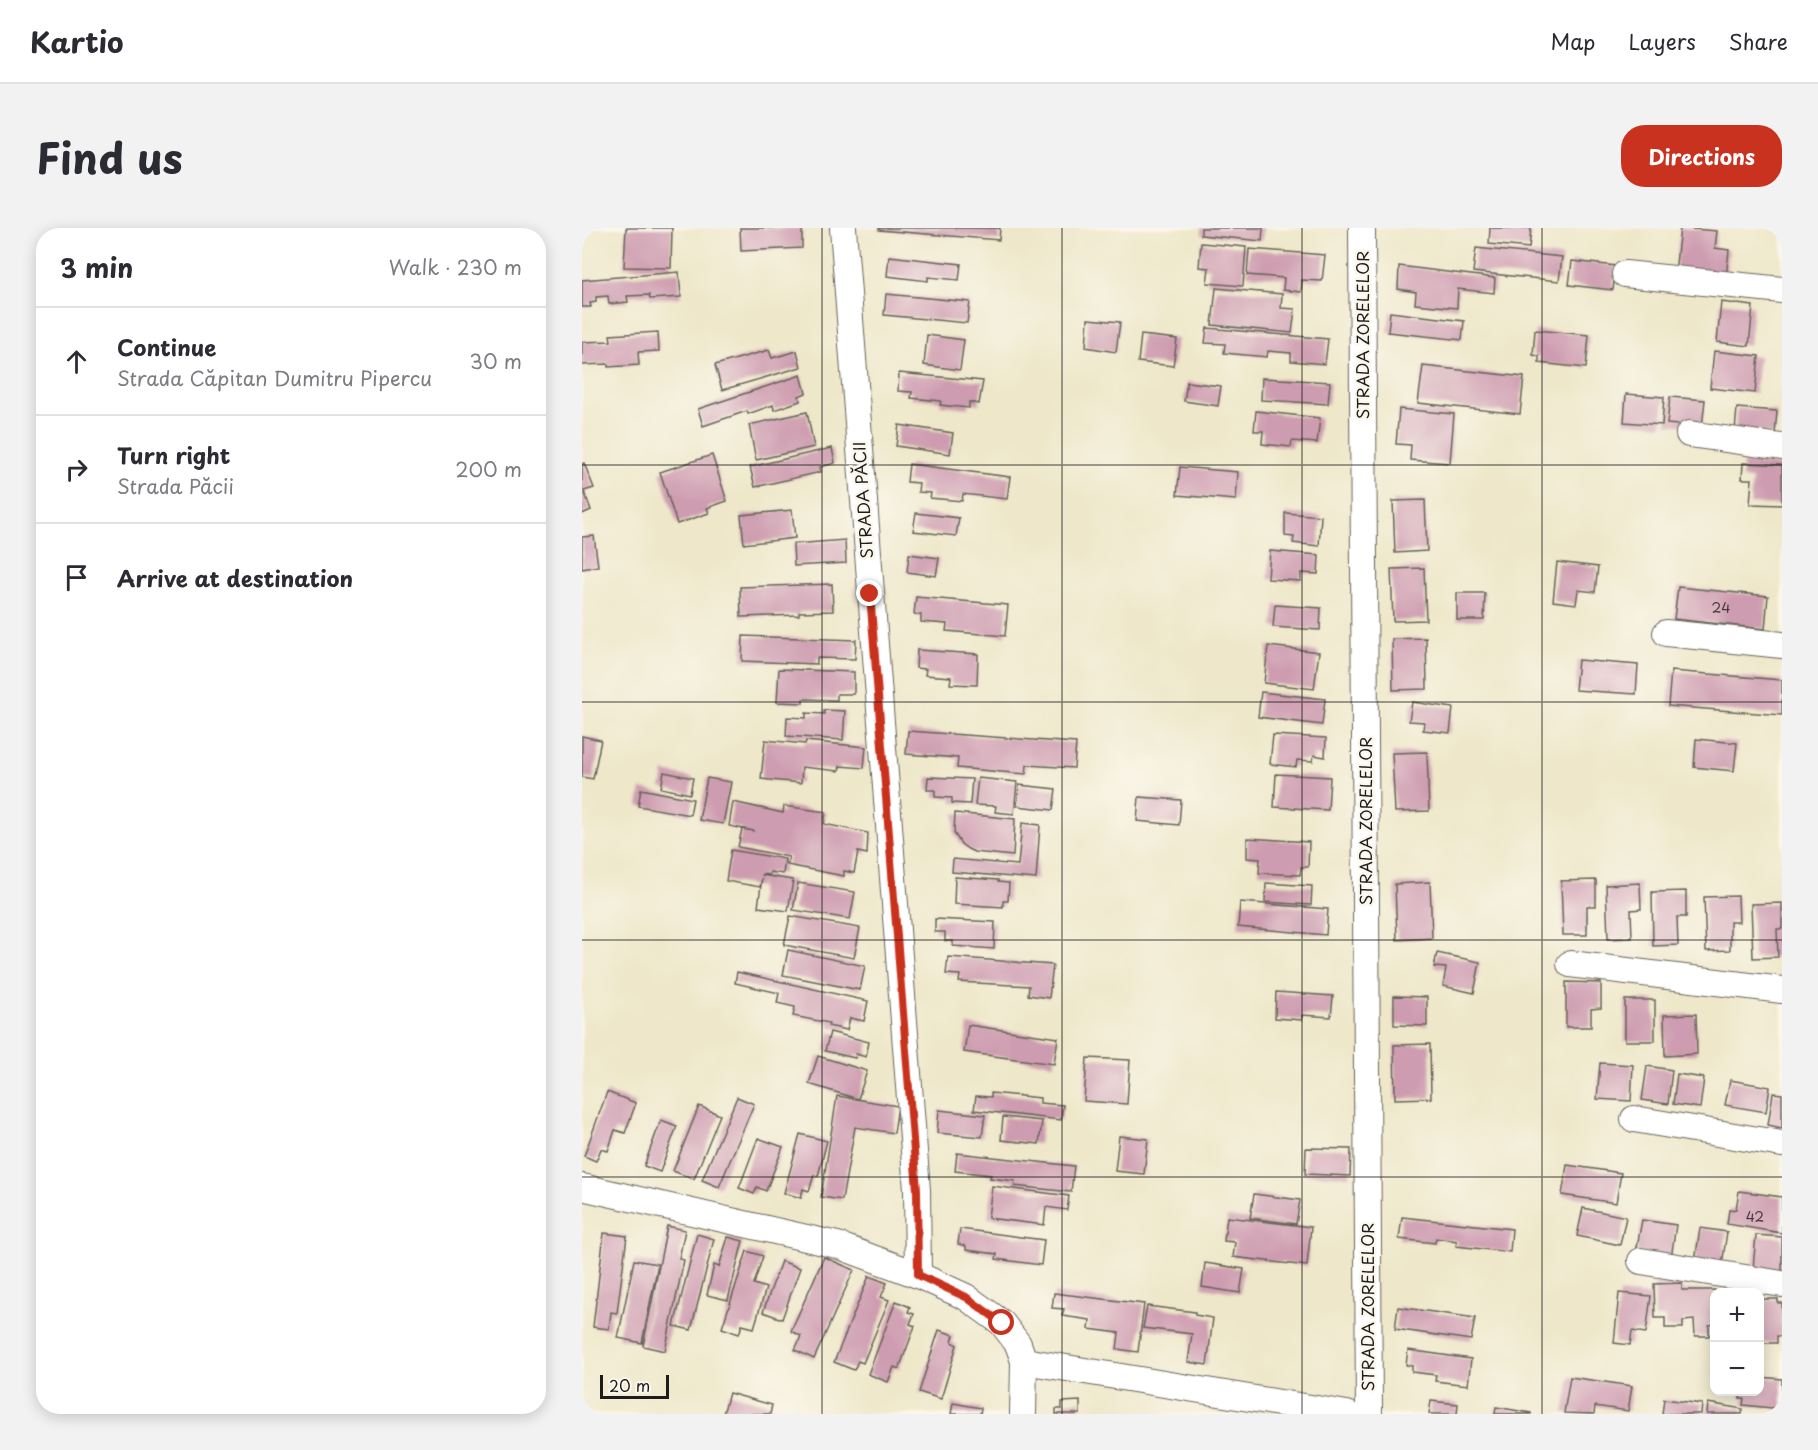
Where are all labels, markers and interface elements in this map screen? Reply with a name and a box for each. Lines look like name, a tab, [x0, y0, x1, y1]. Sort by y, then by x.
text: Kartio	[30, 20, 124, 63]
text: Map	[1551, 25, 1595, 57]
text: Layers	[1628, 25, 1696, 57]
text: Share	[1729, 25, 1788, 57]
text: Find us	[36, 125, 183, 188]
button: Directions	[1621, 125, 1782, 187]
text: 3 min	[60, 248, 133, 287]
street label: STRADA ZORELELOR	[1350, 251, 1374, 419]
text: Walk · 230 m	[389, 252, 522, 282]
text: Continue	[117, 330, 216, 363]
icon: ahead	[60, 345, 93, 378]
text: 30 m	[469, 346, 522, 376]
text: Strada Căpitan Dumitru Pipercu	[117, 363, 432, 393]
text: Turn right	[117, 438, 230, 471]
street label: STRADA PĂCII	[846, 441, 878, 559]
icon: right	[60, 453, 93, 486]
text: 200 m	[455, 454, 522, 484]
text: Strada Păcii	[117, 471, 234, 501]
icon: arrive	[60, 561, 93, 594]
text: Arrive at destination	[117, 561, 353, 594]
route end	[856, 580, 882, 606]
house number: 24	[1712, 597, 1730, 618]
street label: STRADA ZORELELOR	[1353, 737, 1377, 905]
house number: 42	[1746, 1206, 1764, 1227]
street label: STRADA ZORELELOR	[1355, 1223, 1379, 1391]
map controls	[1710, 1288, 1764, 1396]
button: +	[1710, 1288, 1764, 1342]
route start	[988, 1309, 1014, 1335]
button: −	[1710, 1342, 1764, 1396]
scale bar	[600, 1372, 669, 1400]
text: 20 m	[609, 1373, 650, 1397]

